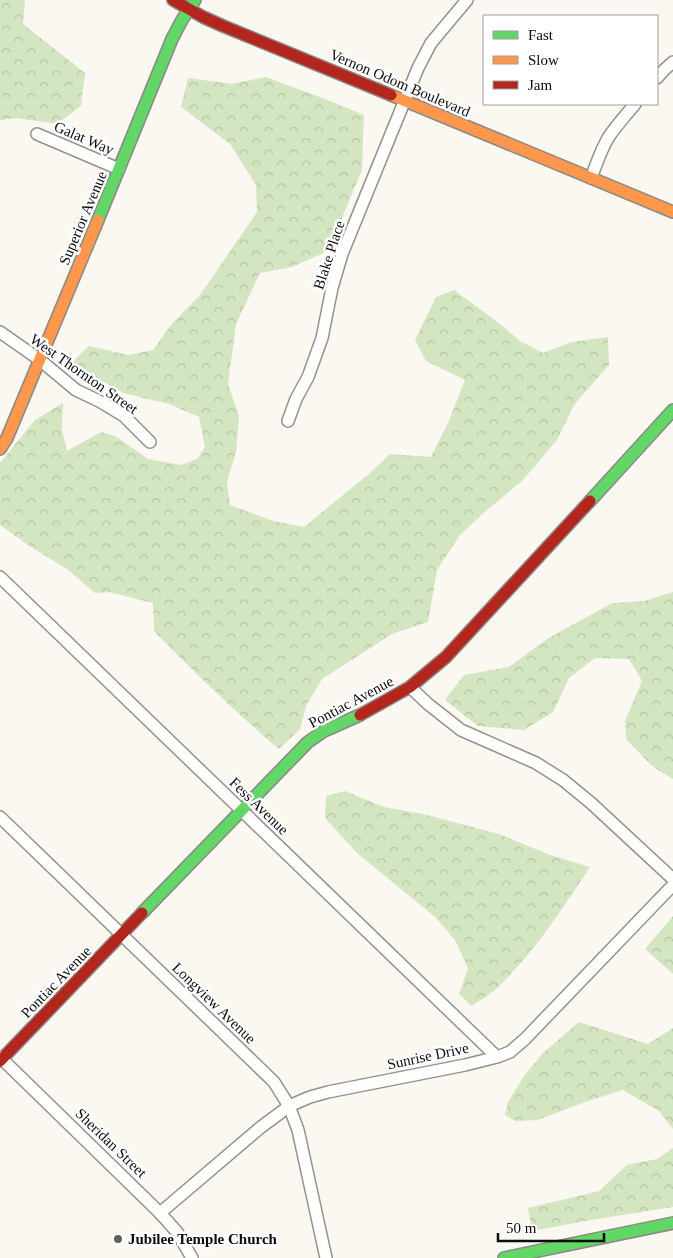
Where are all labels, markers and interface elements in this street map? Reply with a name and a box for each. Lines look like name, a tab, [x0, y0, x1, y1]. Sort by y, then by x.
legend	[483, 15, 658, 105]
text: Fast	[528, 27, 554, 43]
street label: Vernon Odom Boulevard	[327, 46, 473, 120]
text: Slow	[528, 52, 559, 68]
text: Jam	[528, 77, 552, 93]
street label: Galat Way	[52, 118, 117, 158]
street label: Superior Avenue	[56, 168, 110, 267]
street label: Blake Place	[310, 218, 348, 291]
street label: West Thornton Street	[27, 331, 142, 418]
street label: Pontiac Avenue	[306, 673, 396, 731]
street label: Fess Avenue	[226, 774, 292, 838]
street label: Pontiac Avenue	[18, 943, 94, 1021]
street label: Longview Avenue	[169, 959, 259, 1047]
street label: Sunrise Drive	[386, 1039, 471, 1072]
street label: Sheridan Street	[72, 1105, 150, 1181]
scale bar	[498, 1210, 604, 1242]
text: 50 m	[506, 1220, 537, 1236]
place label: Jubilee Temple Church	[128, 1231, 278, 1247]
marker: Jubilee Temple Church	[112, 1233, 124, 1245]

